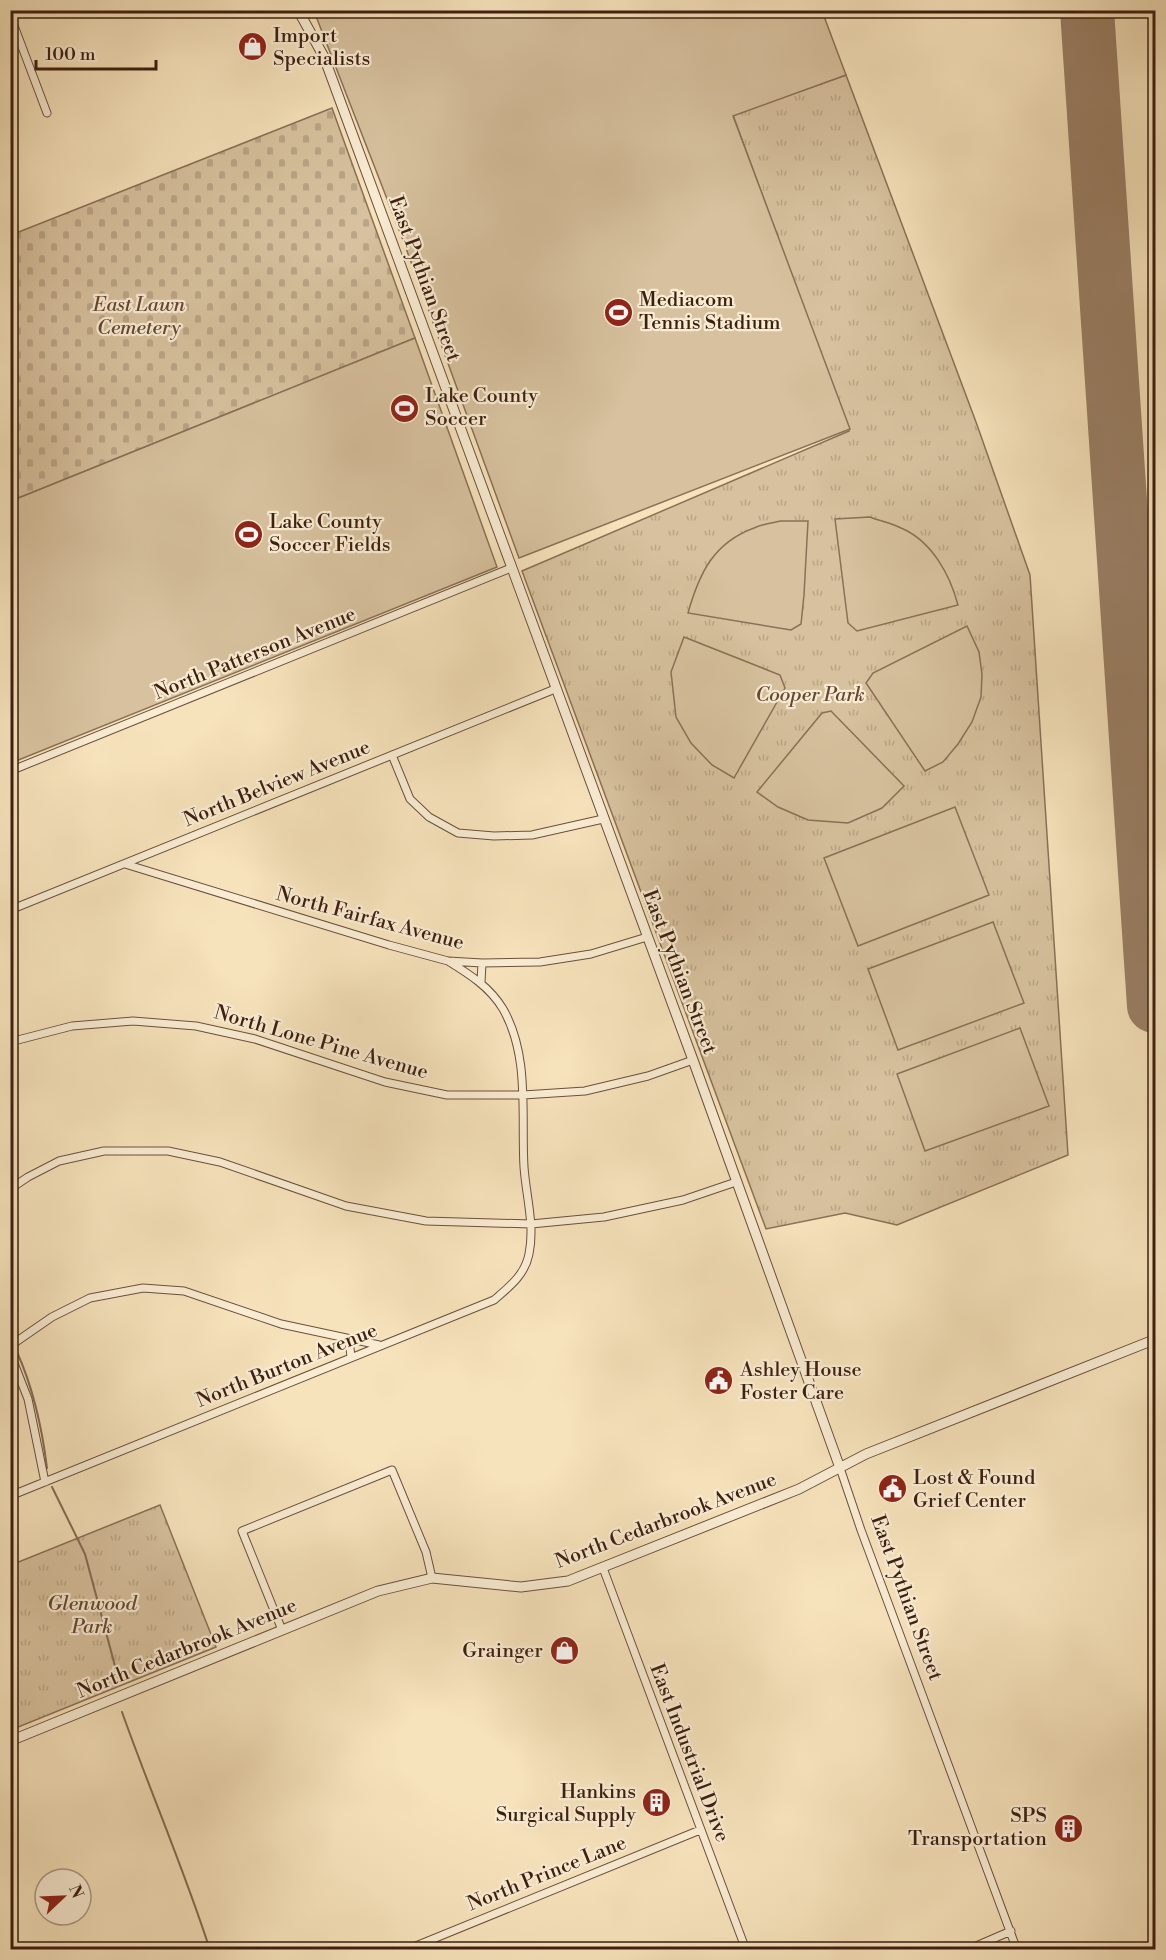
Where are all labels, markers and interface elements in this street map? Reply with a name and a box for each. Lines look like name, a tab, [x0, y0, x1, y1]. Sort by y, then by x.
place label: Import Specialists	[273, 24, 370, 72]
shop icon: Import Specialists	[236, 31, 268, 63]
scale bar	[36, 33, 156, 71]
text: 100 m	[45, 43, 96, 66]
street label: East Pythian Street	[382, 193, 466, 365]
place label: Mediacom Tennis Stadium	[639, 288, 781, 336]
park label: East Lawn Cemetery	[92, 293, 186, 341]
sports icon: Mediacom Tennis Stadium	[602, 296, 634, 328]
place label: Lake County Soccer	[425, 384, 538, 432]
sports icon: Lake County Soccer	[388, 392, 420, 424]
place label: Lake County Soccer Fields	[269, 510, 390, 558]
sports icon: Lake County Soccer Fields	[232, 518, 264, 550]
street label: North Patterson Avenue	[150, 602, 360, 706]
park label: Cooper Park	[755, 683, 865, 708]
street label: North Belview Avenue	[180, 735, 374, 833]
street label: North Fairfax Avenue	[273, 882, 467, 956]
street label: East Pythian Street	[636, 886, 722, 1058]
street label: North Lone Pine Avenue	[211, 1000, 431, 1086]
street label: North Burton Avenue	[193, 1318, 381, 1414]
place label: Ashley House Foster Care	[739, 1358, 862, 1406]
public building icon: Ashley House Foster Care	[703, 1365, 735, 1397]
place label: Lost & Found Grief Center	[913, 1466, 1036, 1514]
street label: North Cedarbrook Avenue	[552, 1467, 780, 1575]
public building icon: Lost & Found Grief Center	[876, 1473, 908, 1505]
street label: East Pythian Street	[864, 1512, 948, 1684]
park label: Glenwood Park	[47, 1592, 138, 1640]
street label: North Cedarbrook Avenue	[73, 1593, 301, 1705]
shop icon: Grainger	[548, 1635, 580, 1667]
place label: Grainger	[462, 1639, 543, 1664]
street label: East Industrial Drive	[643, 1660, 735, 1846]
place label: Hankins Surgical Supply	[496, 1780, 636, 1828]
building icon: Hankins Surgical Supply	[641, 1787, 673, 1819]
place label: SPS Transportation	[908, 1804, 1047, 1852]
building icon: SPS Transportation	[1052, 1812, 1084, 1844]
street label: North Prince Lane	[464, 1831, 630, 1917]
north arrow	[33, 1867, 93, 1927]
text: N	[64, 1882, 88, 1902]

